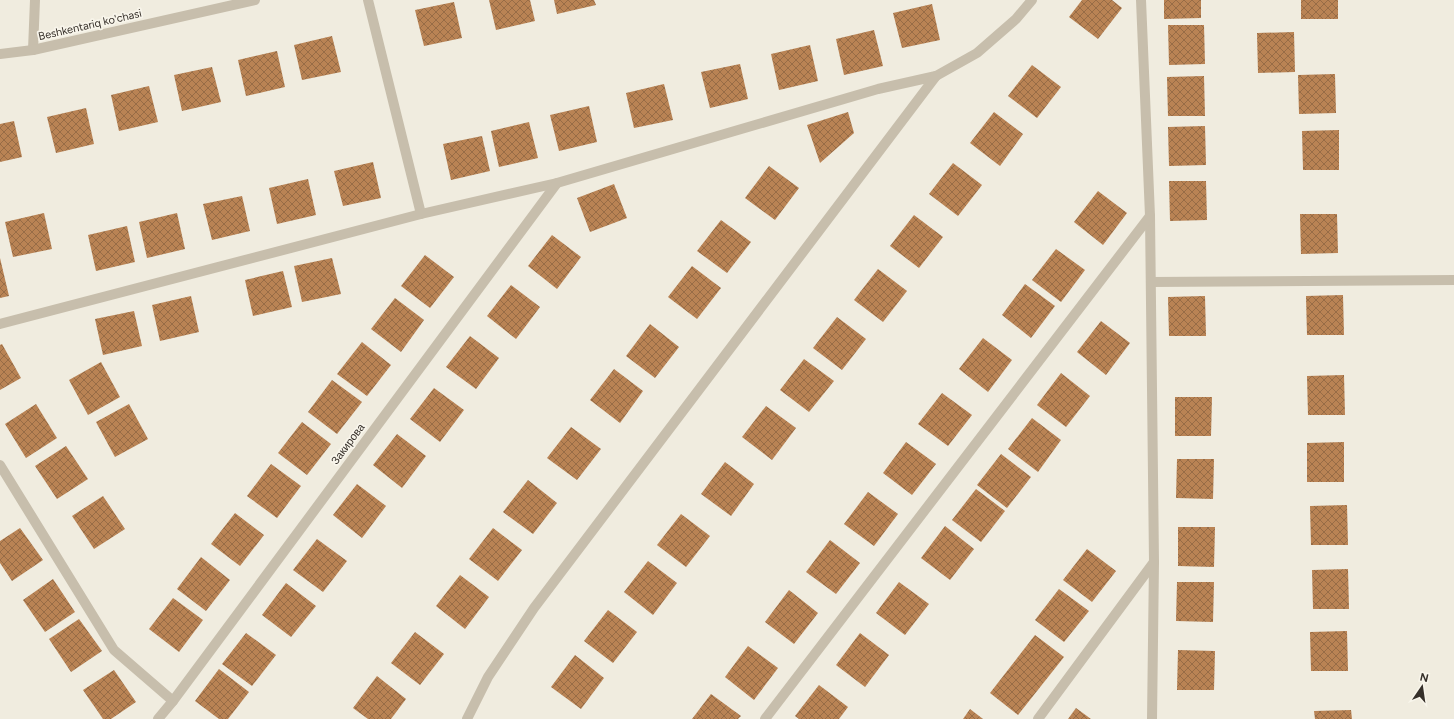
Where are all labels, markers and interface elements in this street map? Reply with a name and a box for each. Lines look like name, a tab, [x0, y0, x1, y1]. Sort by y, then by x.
street label: Beshkentariq ko'chasi	[37, 7, 143, 43]
street label: Закирова	[328, 420, 368, 467]
north arrow	[1402, 667, 1442, 707]
text: N	[1419, 670, 1430, 685]

